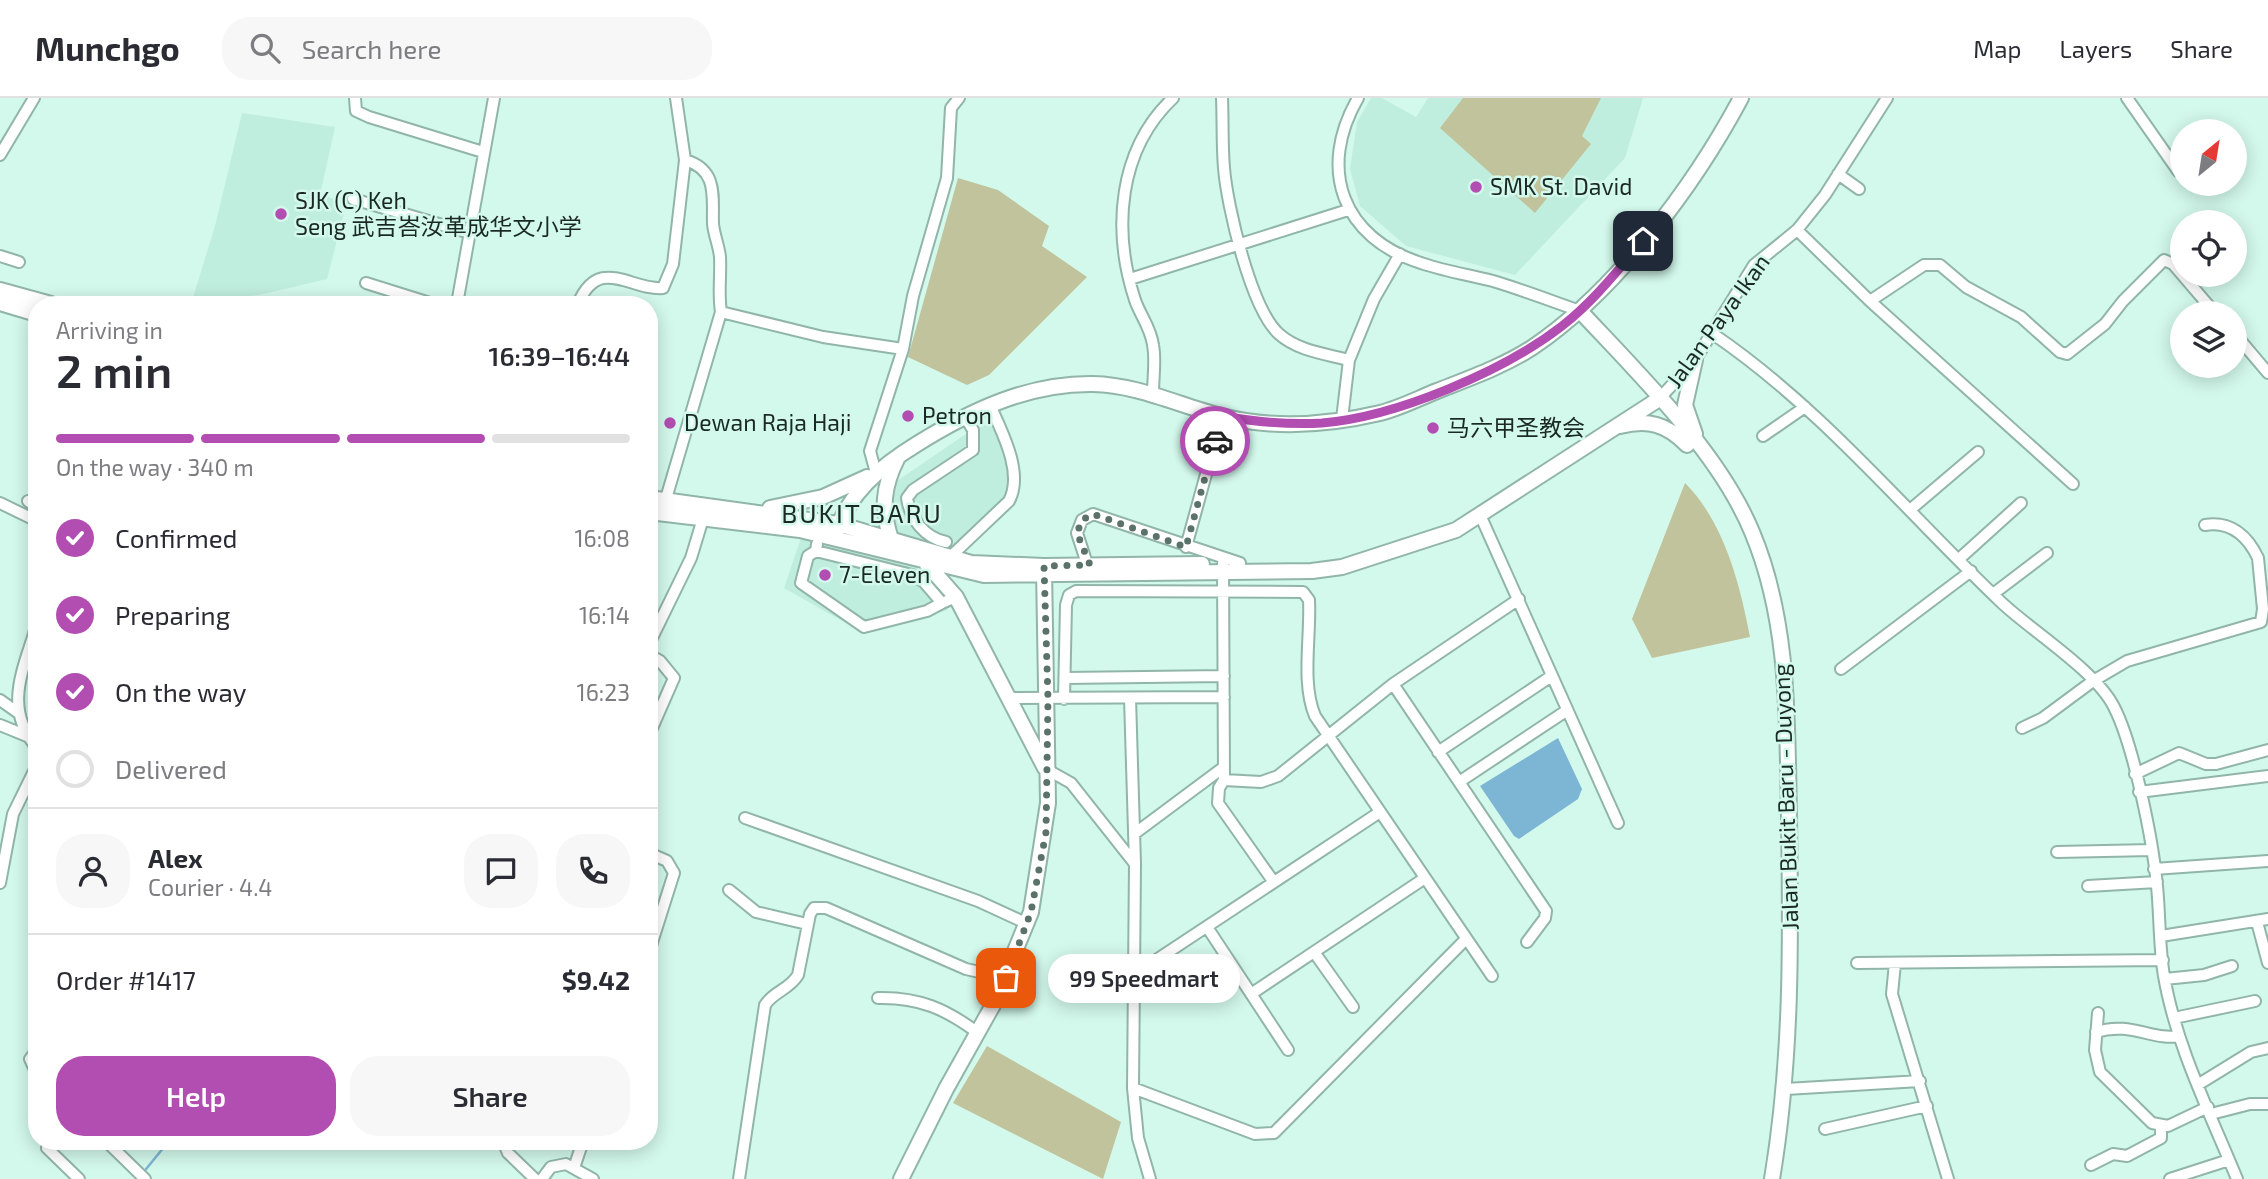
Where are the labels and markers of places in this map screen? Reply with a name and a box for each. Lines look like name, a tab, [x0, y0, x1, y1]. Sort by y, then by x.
place label: SMK St. David	[1490, 172, 1632, 200]
marker: SMK St. David	[1468, 179, 1484, 195]
place label: SJK (C) Keh Seng 武吉峇汝革成华文小学	[295, 186, 582, 240]
marker: SJK (C) Keh Seng 武吉峇汝革成华文小学	[273, 206, 289, 222]
pin	[1613, 211, 1673, 271]
place label: Petron	[922, 401, 992, 429]
place label: Dewan Raja Haji	[684, 408, 851, 436]
marker: Petron	[900, 408, 916, 424]
place label: 马六甲圣教会	[1447, 413, 1585, 441]
marker: Dewan Raja Haji	[662, 415, 678, 431]
marker: 马六甲圣教会	[1425, 420, 1441, 436]
place label: 7-Eleven	[839, 560, 930, 588]
marker: 7-Eleven	[817, 567, 833, 583]
pin	[976, 948, 1036, 1008]
callout: 99 Speedmart	[1048, 954, 1240, 1002]

